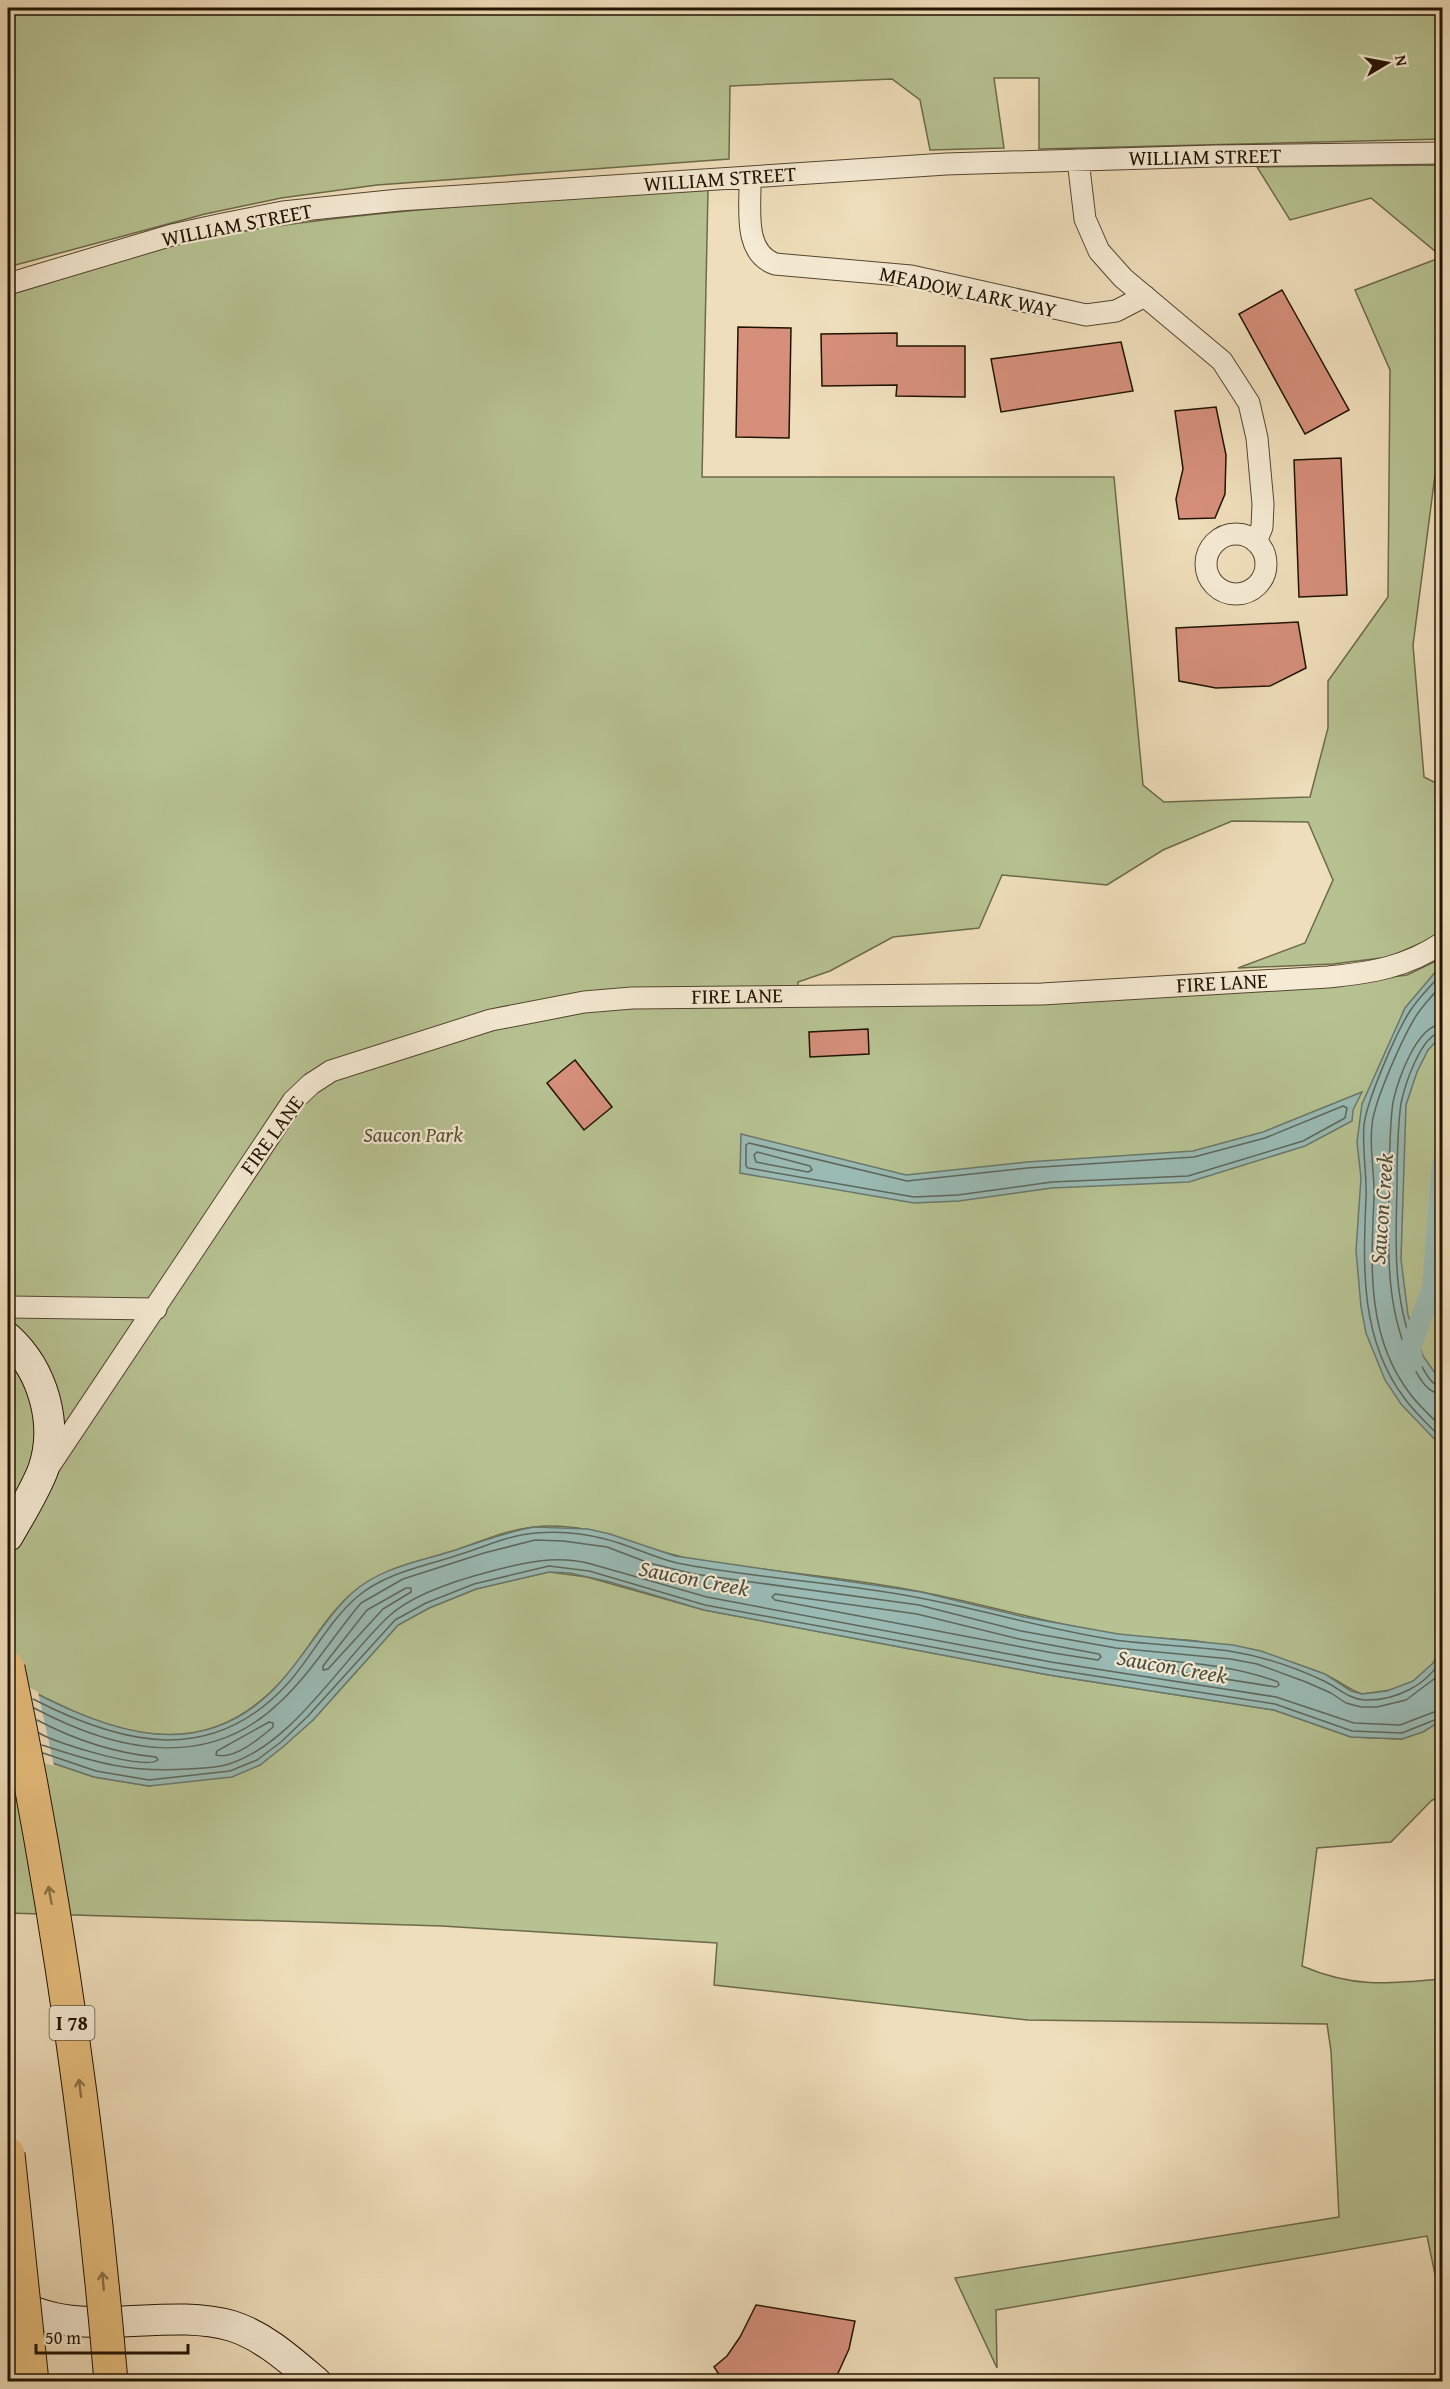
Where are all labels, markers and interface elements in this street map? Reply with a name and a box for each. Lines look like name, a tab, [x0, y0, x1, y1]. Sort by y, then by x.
north arrow	[1357, 33, 1417, 93]
text: N	[1389, 53, 1415, 68]
street label: WILLIAM STREET	[1128, 140, 1282, 173]
street label: WILLIAM STREET	[643, 158, 798, 199]
street label: WILLIAM STREET	[159, 195, 315, 254]
street label: MEADOW LARK WAY	[877, 258, 1060, 326]
street label: FIRE LANE	[1176, 965, 1269, 1000]
street label: FIRE LANE	[691, 979, 783, 1012]
street label: FIRE LANE	[232, 1088, 311, 1181]
park label: Saucon Park	[363, 1119, 463, 1150]
water label: Saucon Creek	[1361, 1151, 1401, 1266]
water label: Saucon Creek	[636, 1552, 753, 1605]
water label: Saucon Creek	[1114, 1641, 1231, 1692]
one-way arrow	[44, 1886, 55, 1906]
road number: I 78	[50, 2006, 94, 2040]
one-way arrow	[75, 2078, 86, 2098]
one-way arrow	[97, 2272, 108, 2292]
scale bar	[36, 2317, 188, 2355]
text: 50 m	[45, 2324, 81, 2351]

